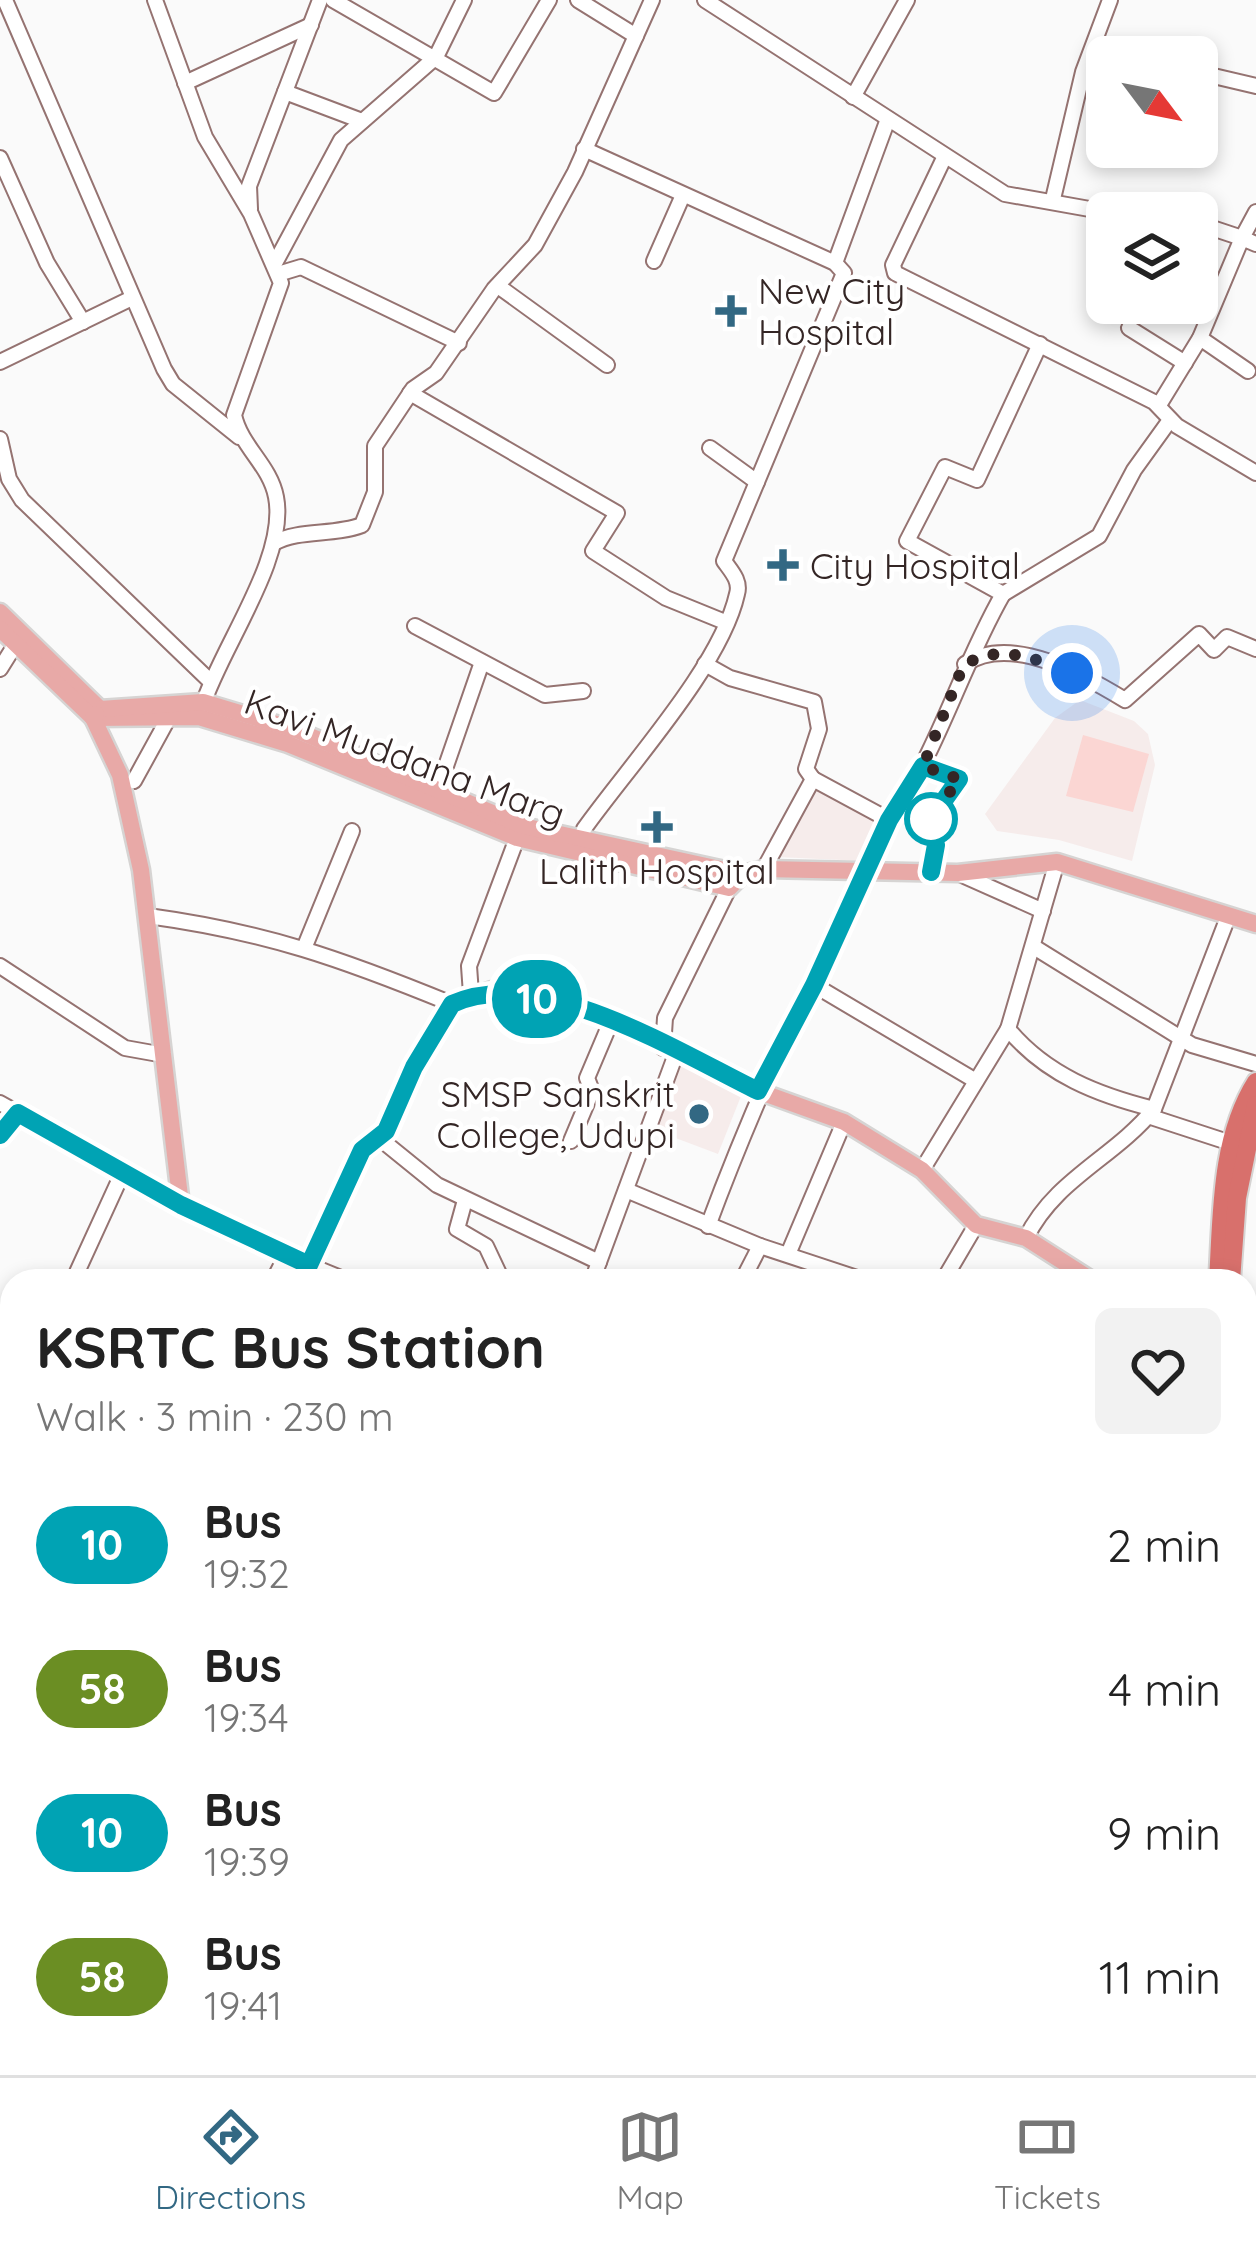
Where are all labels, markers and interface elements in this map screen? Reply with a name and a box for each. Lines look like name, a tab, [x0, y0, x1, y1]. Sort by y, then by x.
north arrow	[1086, 36, 1218, 168]
map controls	[1086, 36, 1218, 324]
button: layers	[1086, 192, 1218, 324]
place label: New City Hospital	[758, 268, 905, 354]
marker: New City Hospital	[715, 295, 747, 327]
place label: City Hospital	[810, 543, 1020, 588]
marker: City Hospital	[767, 549, 799, 581]
your location	[1042, 643, 1102, 703]
street label: Kavi Muddana Marg	[239, 678, 571, 836]
unlabelled marker	[906, 794, 956, 844]
marker: Lalith Hospital	[641, 811, 673, 843]
place label: Lalith Hospital	[539, 848, 775, 893]
line badge: 10	[483, 960, 591, 1038]
text: 10	[516, 972, 558, 1025]
place label: SMSP Sanskrit College, Udupi	[436, 1071, 675, 1157]
marker: SMSP Sanskrit College, Udupi	[686, 1101, 712, 1127]
button: heart	[1095, 1308, 1221, 1434]
text: KSRTC Bus Station	[36, 1311, 545, 1382]
text: Walk · 3 min · 230 m	[36, 1392, 394, 1441]
text: Bus	[204, 1493, 282, 1549]
text: 2 min	[1107, 1517, 1221, 1573]
text: 10	[81, 1518, 123, 1571]
text: 19:32	[204, 1549, 290, 1598]
text: Bus	[204, 1637, 282, 1693]
text: 4 min	[1108, 1661, 1221, 1717]
text: 58	[78, 1662, 126, 1715]
text: 19:34	[204, 1693, 288, 1742]
text: Bus	[204, 1781, 282, 1837]
text: 9 min	[1107, 1805, 1221, 1861]
text: 10	[81, 1806, 123, 1859]
text: 19:39	[204, 1837, 290, 1886]
text: Bus	[204, 1925, 282, 1981]
text: 11 min	[1099, 1949, 1221, 2005]
text: 58	[78, 1950, 126, 2003]
text: 19:41	[204, 1981, 282, 2030]
tab: Directions	[155, 2104, 306, 2217]
tab: Map	[616, 2104, 684, 2217]
tab: Tickets	[994, 2104, 1101, 2217]

